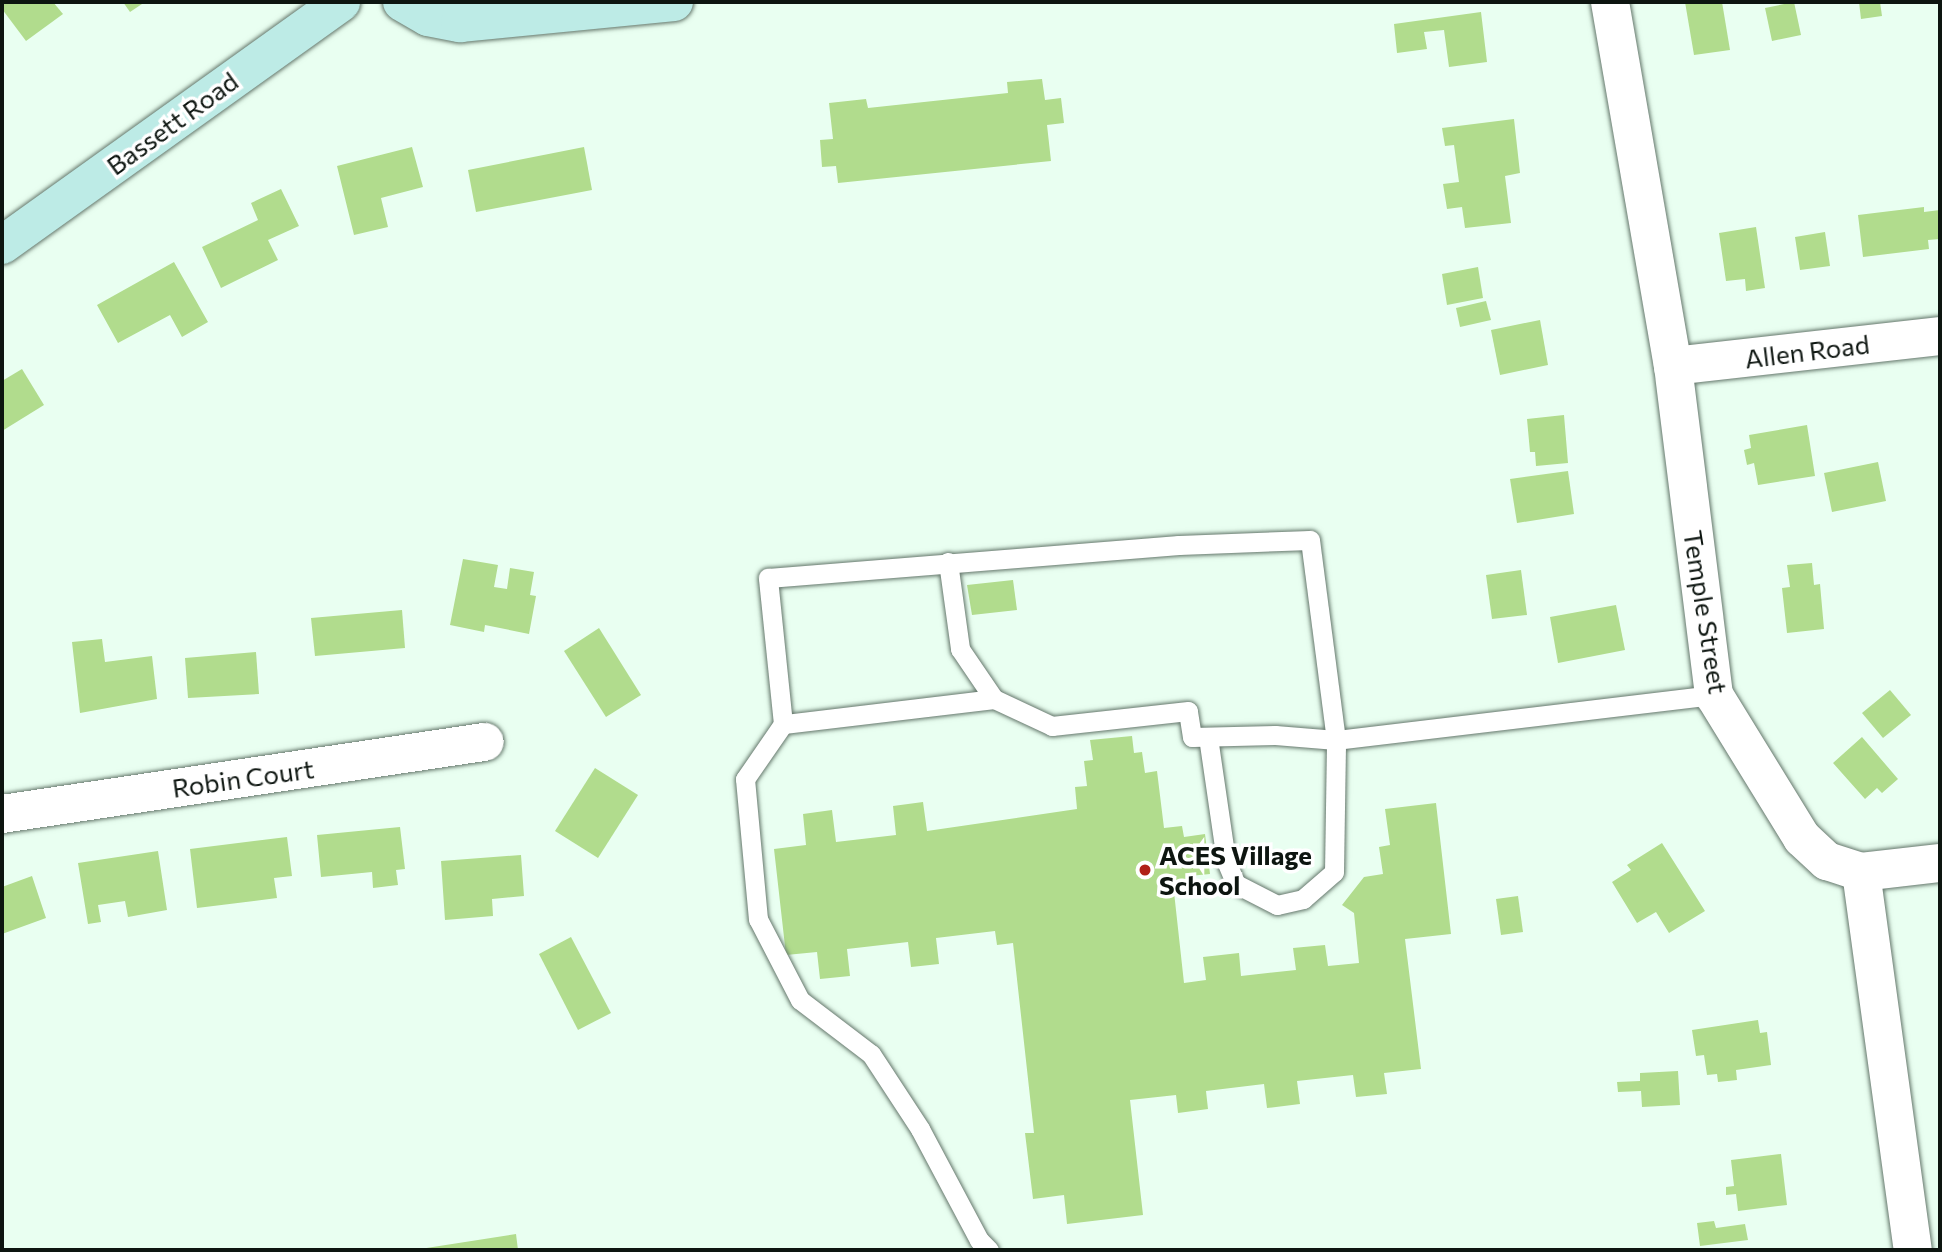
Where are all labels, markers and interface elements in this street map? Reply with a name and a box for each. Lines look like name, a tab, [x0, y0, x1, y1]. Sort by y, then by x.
street label: Bassett Road	[100, 65, 244, 181]
street label: Allen Road	[1743, 328, 1871, 374]
street label: Temple Street	[1678, 528, 1734, 696]
street label: Robin Court	[170, 753, 316, 803]
place label: ACES Village School	[1159, 839, 1312, 900]
marker: ACES Village School	[1137, 862, 1153, 878]

